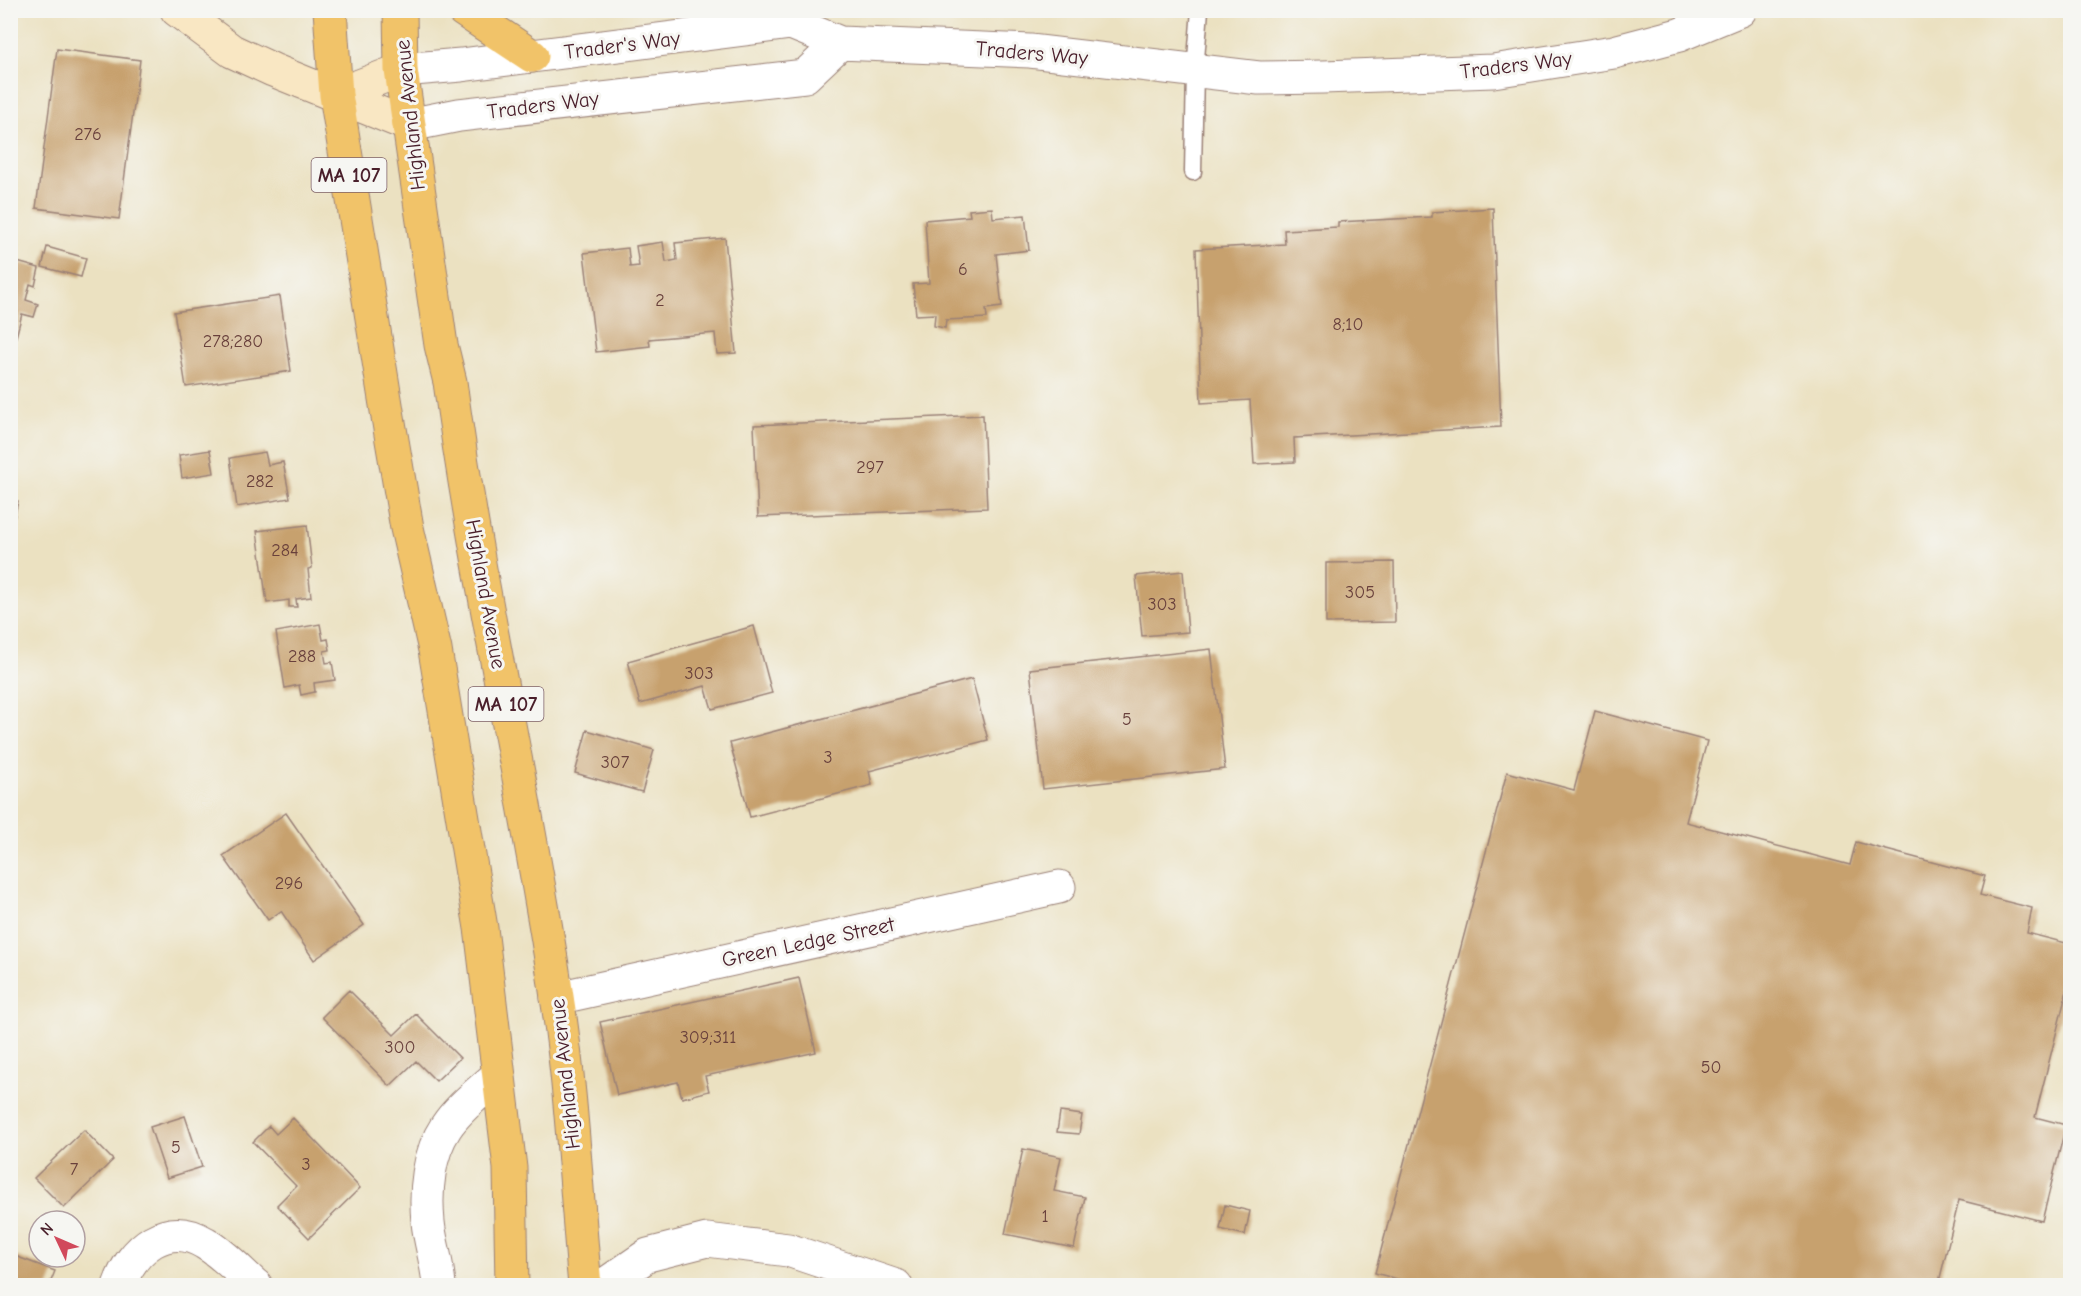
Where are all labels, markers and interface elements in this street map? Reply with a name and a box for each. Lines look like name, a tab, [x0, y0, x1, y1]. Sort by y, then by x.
street label: Trader's Way	[563, 26, 682, 64]
street label: Traders Way	[975, 36, 1090, 70]
street label: Highland Avenue	[390, 38, 430, 192]
street label: Traders Way	[1459, 46, 1574, 84]
street label: Traders Way	[486, 86, 601, 124]
house number: 276	[74, 124, 102, 145]
road number: MA 107	[312, 158, 386, 192]
house number: 6	[958, 259, 968, 280]
house number: 2	[655, 290, 665, 311]
house number: 8;10	[1333, 314, 1363, 335]
house number: 278;280	[203, 331, 263, 352]
house number: 297	[856, 457, 884, 478]
house number: 282	[246, 471, 274, 492]
street label: Highland Avenue	[461, 517, 511, 671]
house number: 284	[271, 540, 299, 561]
house number: 305	[1345, 582, 1375, 603]
house number: 303	[1147, 594, 1177, 615]
house number: 288	[288, 646, 316, 667]
house number: 303	[684, 663, 714, 684]
road number: MA 107	[468, 687, 544, 721]
house number: 5	[1122, 709, 1132, 730]
house number: 3	[823, 747, 833, 768]
house number: 307	[601, 752, 630, 773]
house number: 296	[275, 873, 303, 894]
street label: Green Ledge Street	[720, 912, 897, 972]
street label: Highland Avenue	[545, 997, 585, 1151]
house number: 309;311	[680, 1027, 736, 1048]
house number: 300	[384, 1037, 416, 1058]
house number: 50	[1701, 1057, 1721, 1078]
house number: 5	[171, 1137, 181, 1158]
house number: 3	[301, 1154, 311, 1175]
house number: 7	[70, 1159, 79, 1180]
house number: 1	[1041, 1206, 1049, 1227]
north arrow	[27, 1209, 87, 1269]
text: N	[37, 1219, 57, 1239]

